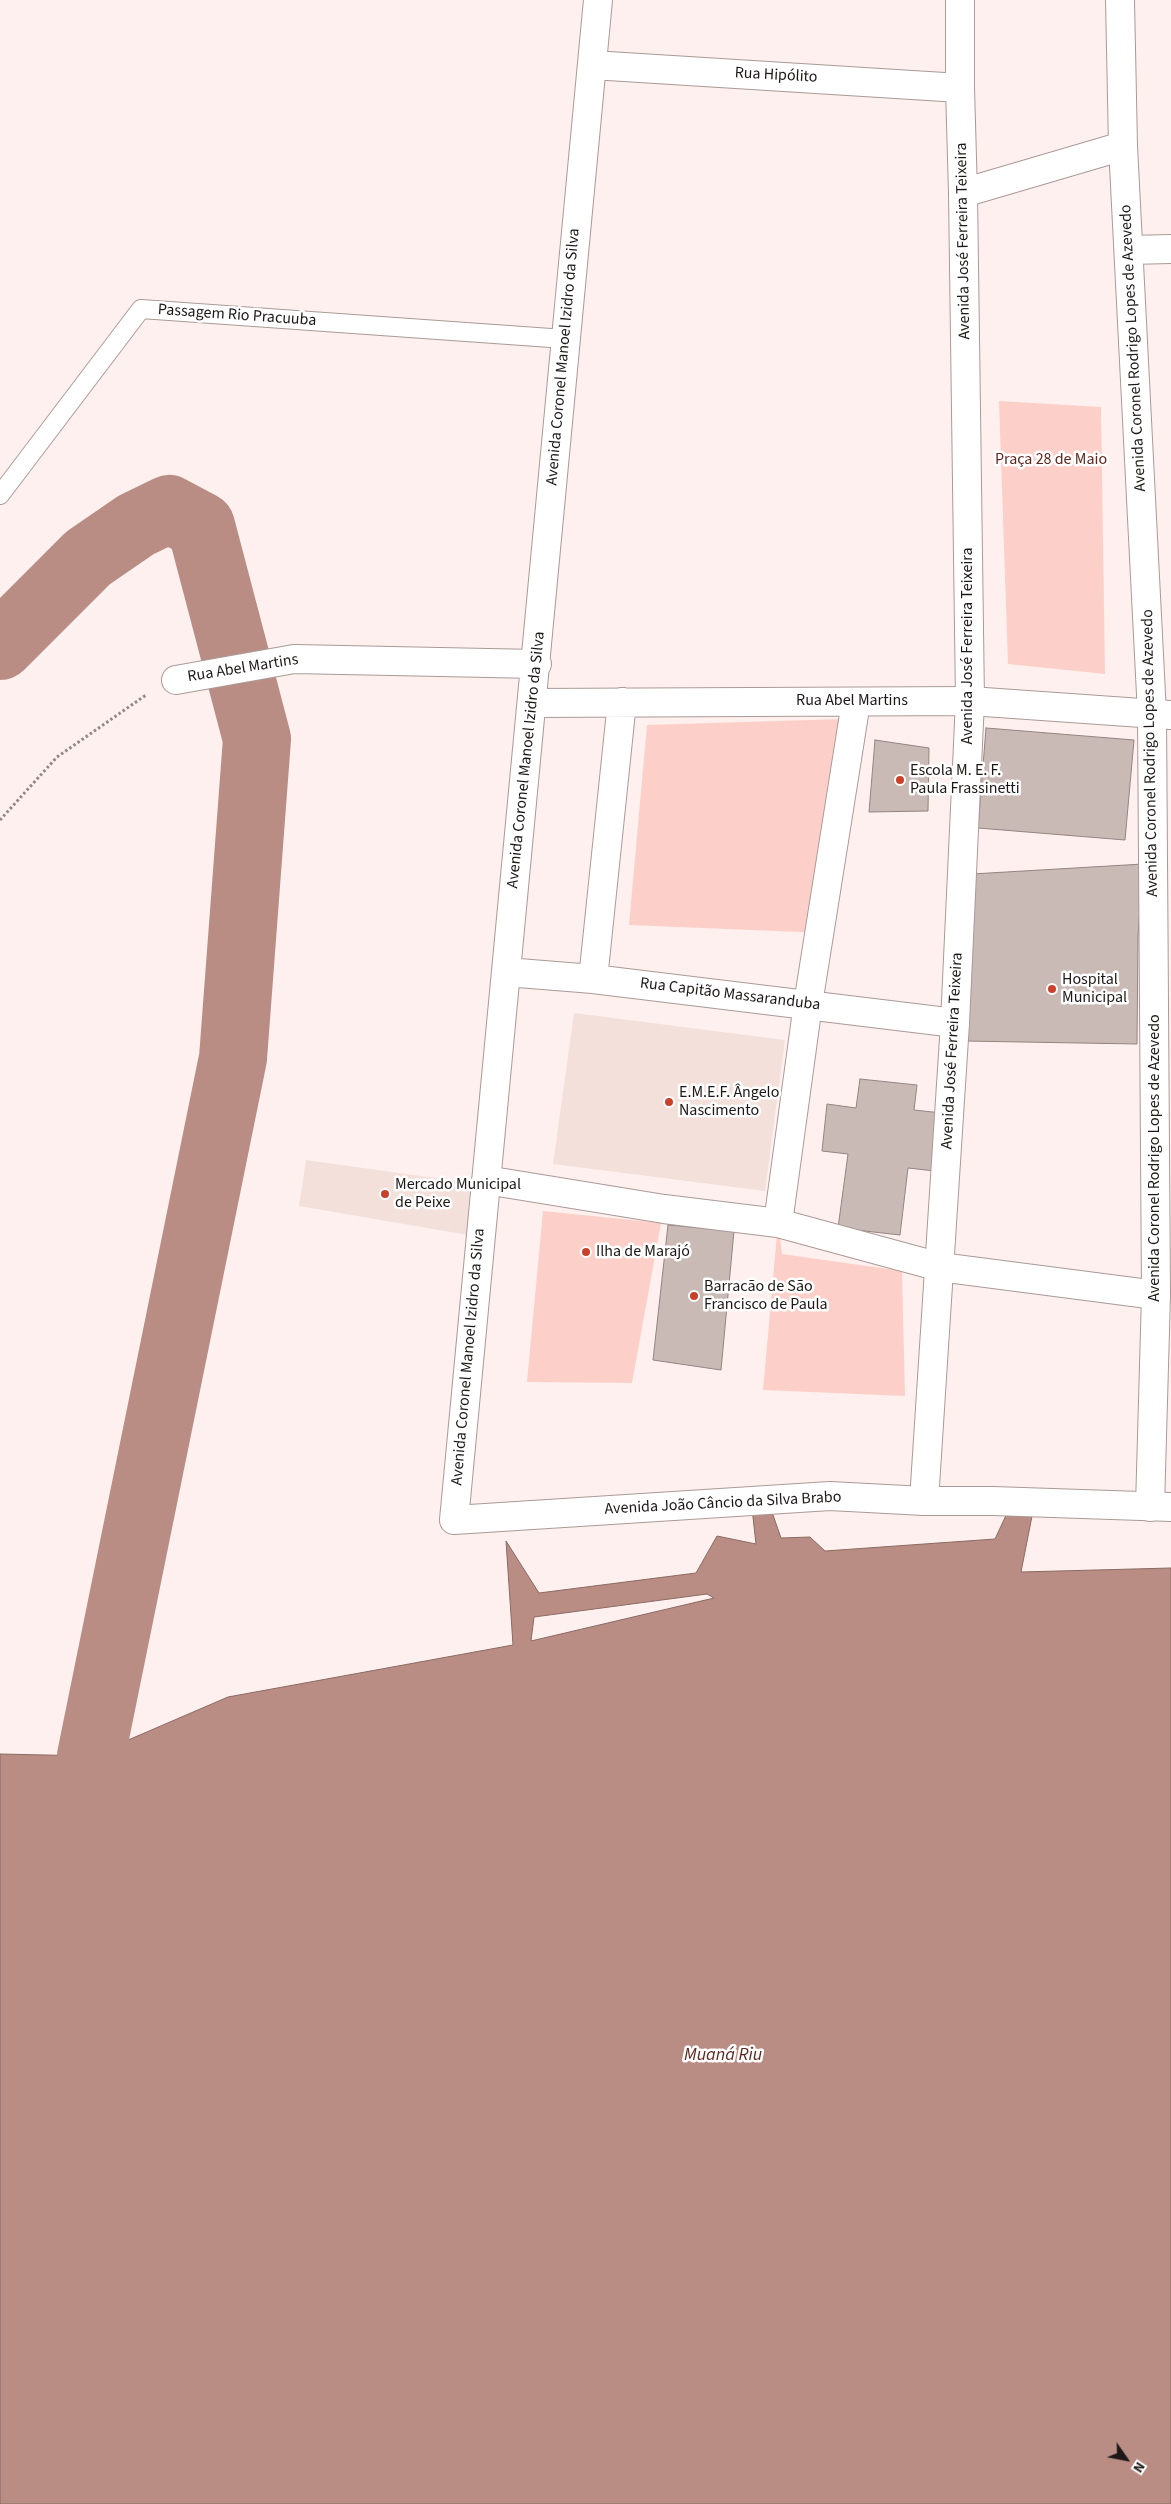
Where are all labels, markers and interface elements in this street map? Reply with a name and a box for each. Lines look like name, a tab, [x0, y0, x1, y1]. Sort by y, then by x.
street label: Rua Hipólito	[734, 64, 818, 88]
street label: Avenida José Ferreira Teixeira	[953, 142, 975, 340]
street label: Avenida Coronel Rodrigo Lopes de Azevedo	[1117, 204, 1151, 492]
street label: Avenida Coronel Manoel Izidro da Silva	[543, 228, 585, 486]
street label: Passagem Rio Pracuuba	[157, 301, 317, 331]
park label: Praça 28 de Maio	[995, 450, 1107, 470]
street label: Avenida José Ferreira Teixeira	[958, 547, 978, 745]
street label: Avenida Coronel Rodrigo Lopes de Azevedo	[1139, 609, 1163, 897]
street label: Avenida Coronel Manoel Izidro da Silva	[504, 631, 550, 889]
street label: Rua Abel Martins	[186, 651, 300, 687]
street label: Rua Abel Martins	[796, 691, 908, 711]
place label: Escola M. E. F. Paula Frassinetti	[910, 761, 1020, 799]
marker: Escola M. E. F. Paula Frassinetti	[894, 774, 906, 786]
street label: Avenida José Ferreira Teixeira	[938, 952, 968, 1150]
place label: Hospital Municipal	[1062, 970, 1127, 1008]
street label: Rua Capitão Massaranduba	[639, 974, 821, 1016]
marker: Hospital Municipal	[1046, 983, 1058, 995]
street label: Avenida Coronel Rodrigo Lopes de Azevedo	[1145, 1014, 1165, 1302]
place label: E.M.E.F. Ângelo Nascimento	[679, 1083, 779, 1121]
marker: E.M.E.F. Ângelo Nascimento	[663, 1096, 675, 1108]
place label: Mercado Municipal de Peixe	[395, 1175, 521, 1213]
marker: Mercado Municipal de Peixe	[379, 1188, 391, 1200]
street label: Avenida Coronel Manoel Izidro da Silva	[448, 1228, 490, 1486]
place label: Ilha de Marajó	[596, 1242, 690, 1262]
marker: Ilha de Marajó	[580, 1246, 592, 1258]
place label: Barracão de São Francisco de Paula	[704, 1277, 828, 1315]
marker: Barracão de São Francisco de Paula	[688, 1290, 700, 1302]
street label: Avenida João Câncio da Silva Brabo	[604, 1488, 842, 1520]
water label: Muaná Riu	[684, 2045, 762, 2067]
north arrow	[1101, 2434, 1151, 2484]
text: N	[1128, 2458, 1150, 2477]

